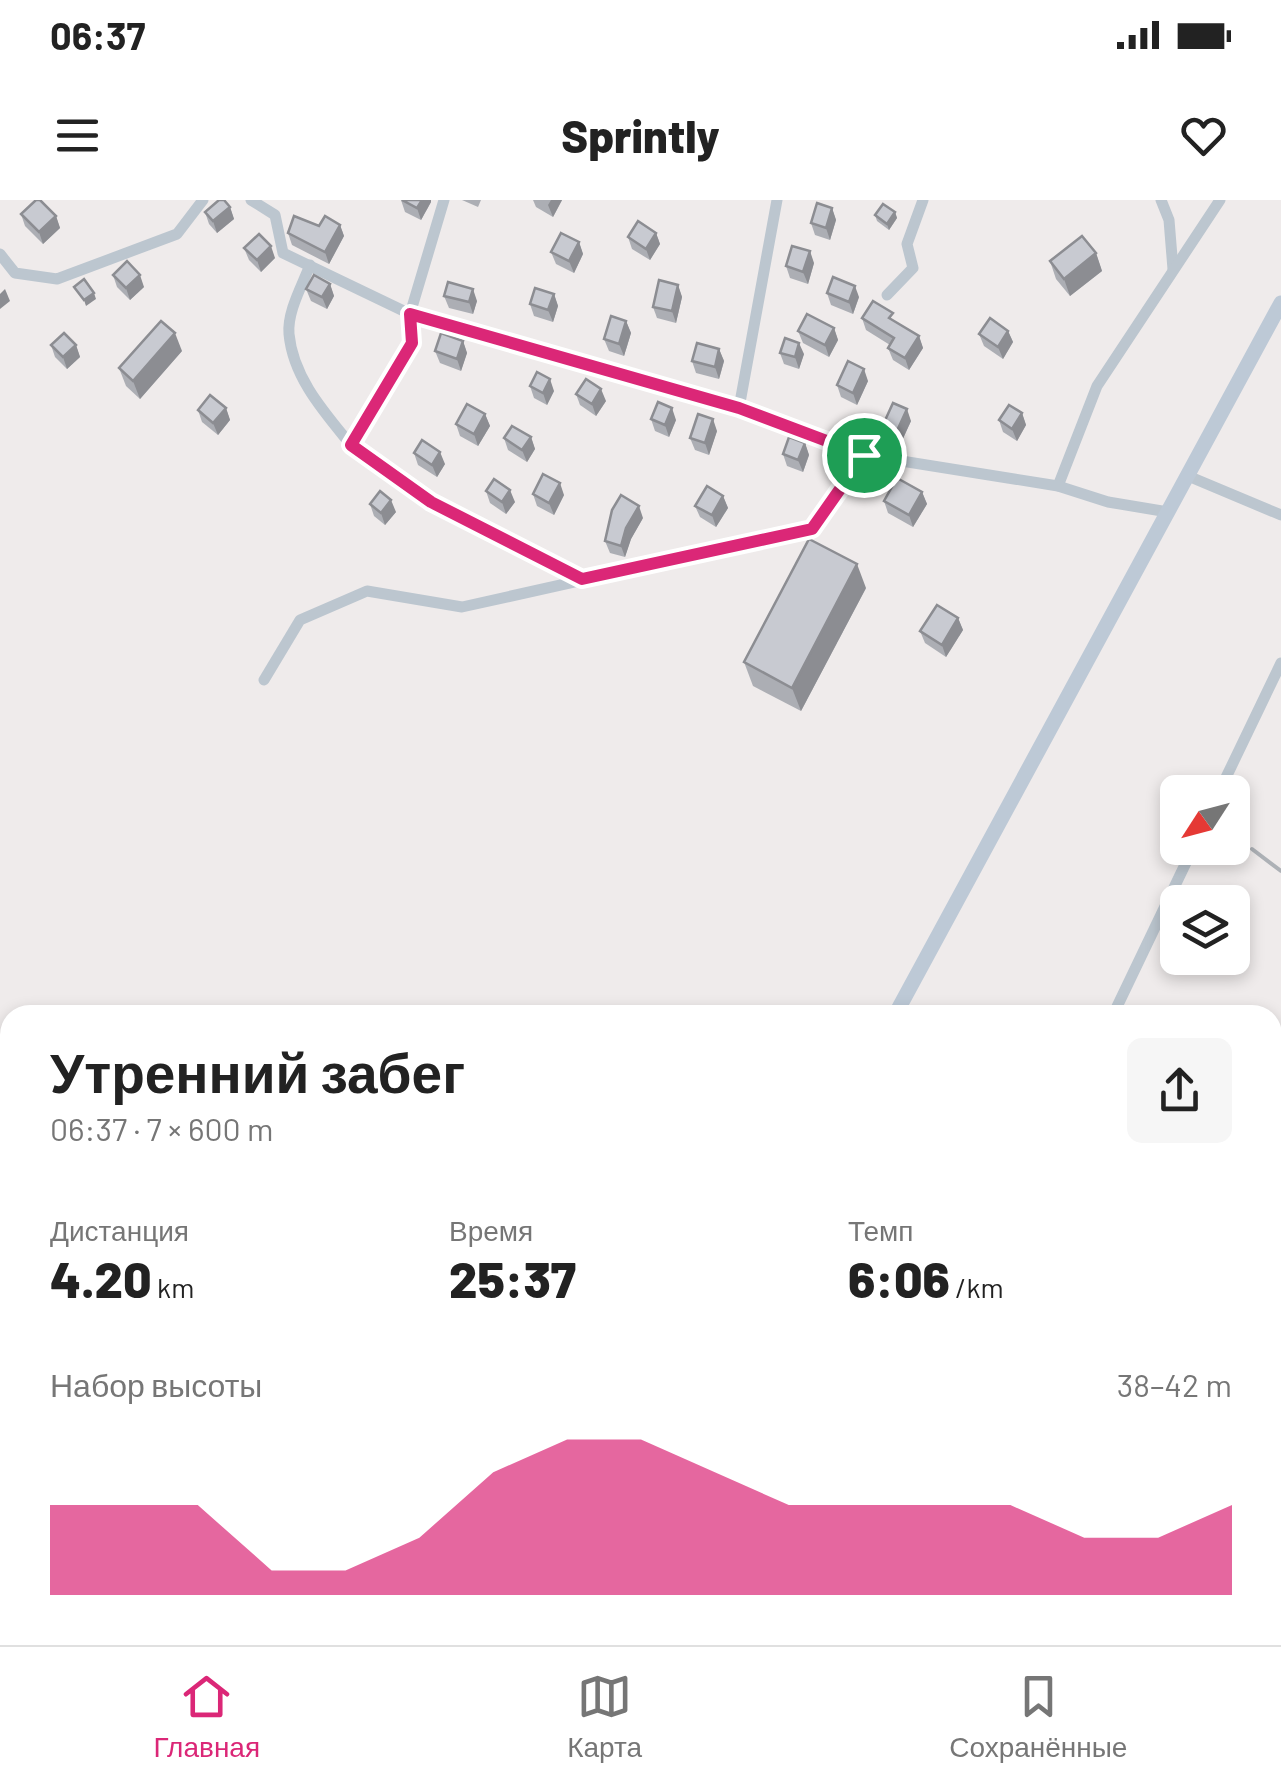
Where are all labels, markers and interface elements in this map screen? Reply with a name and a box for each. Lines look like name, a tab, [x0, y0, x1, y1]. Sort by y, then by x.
text: 06:37	[50, 12, 145, 58]
icon: menu	[50, 108, 105, 163]
text: Sprintly	[561, 108, 720, 162]
icon: heart	[1176, 108, 1231, 163]
pin	[822, 413, 907, 498]
icon: arrive	[837, 428, 892, 483]
north arrow	[1160, 775, 1250, 865]
map controls	[1160, 775, 1250, 975]
button: layers	[1160, 885, 1250, 975]
text: Утренний забег	[50, 1038, 465, 1104]
button: share	[1127, 1038, 1232, 1143]
text: 06:37 · 7 × 600 m	[50, 1109, 274, 1147]
text: Дистанция	[50, 1213, 189, 1247]
text: Время	[449, 1213, 533, 1247]
text: Темп	[848, 1213, 914, 1247]
text: 4.20	[50, 1248, 152, 1308]
text: 25:37	[449, 1248, 576, 1308]
text: 6:06	[848, 1248, 950, 1308]
text: km	[152, 1270, 194, 1304]
text: /km	[950, 1270, 1004, 1304]
text: Набор высоты	[50, 1365, 262, 1403]
text: 38–42 m	[1117, 1365, 1232, 1403]
tab: Главная	[154, 1669, 260, 1764]
tab: Карта	[567, 1669, 642, 1764]
tab: Сохранённые	[949, 1669, 1127, 1764]

